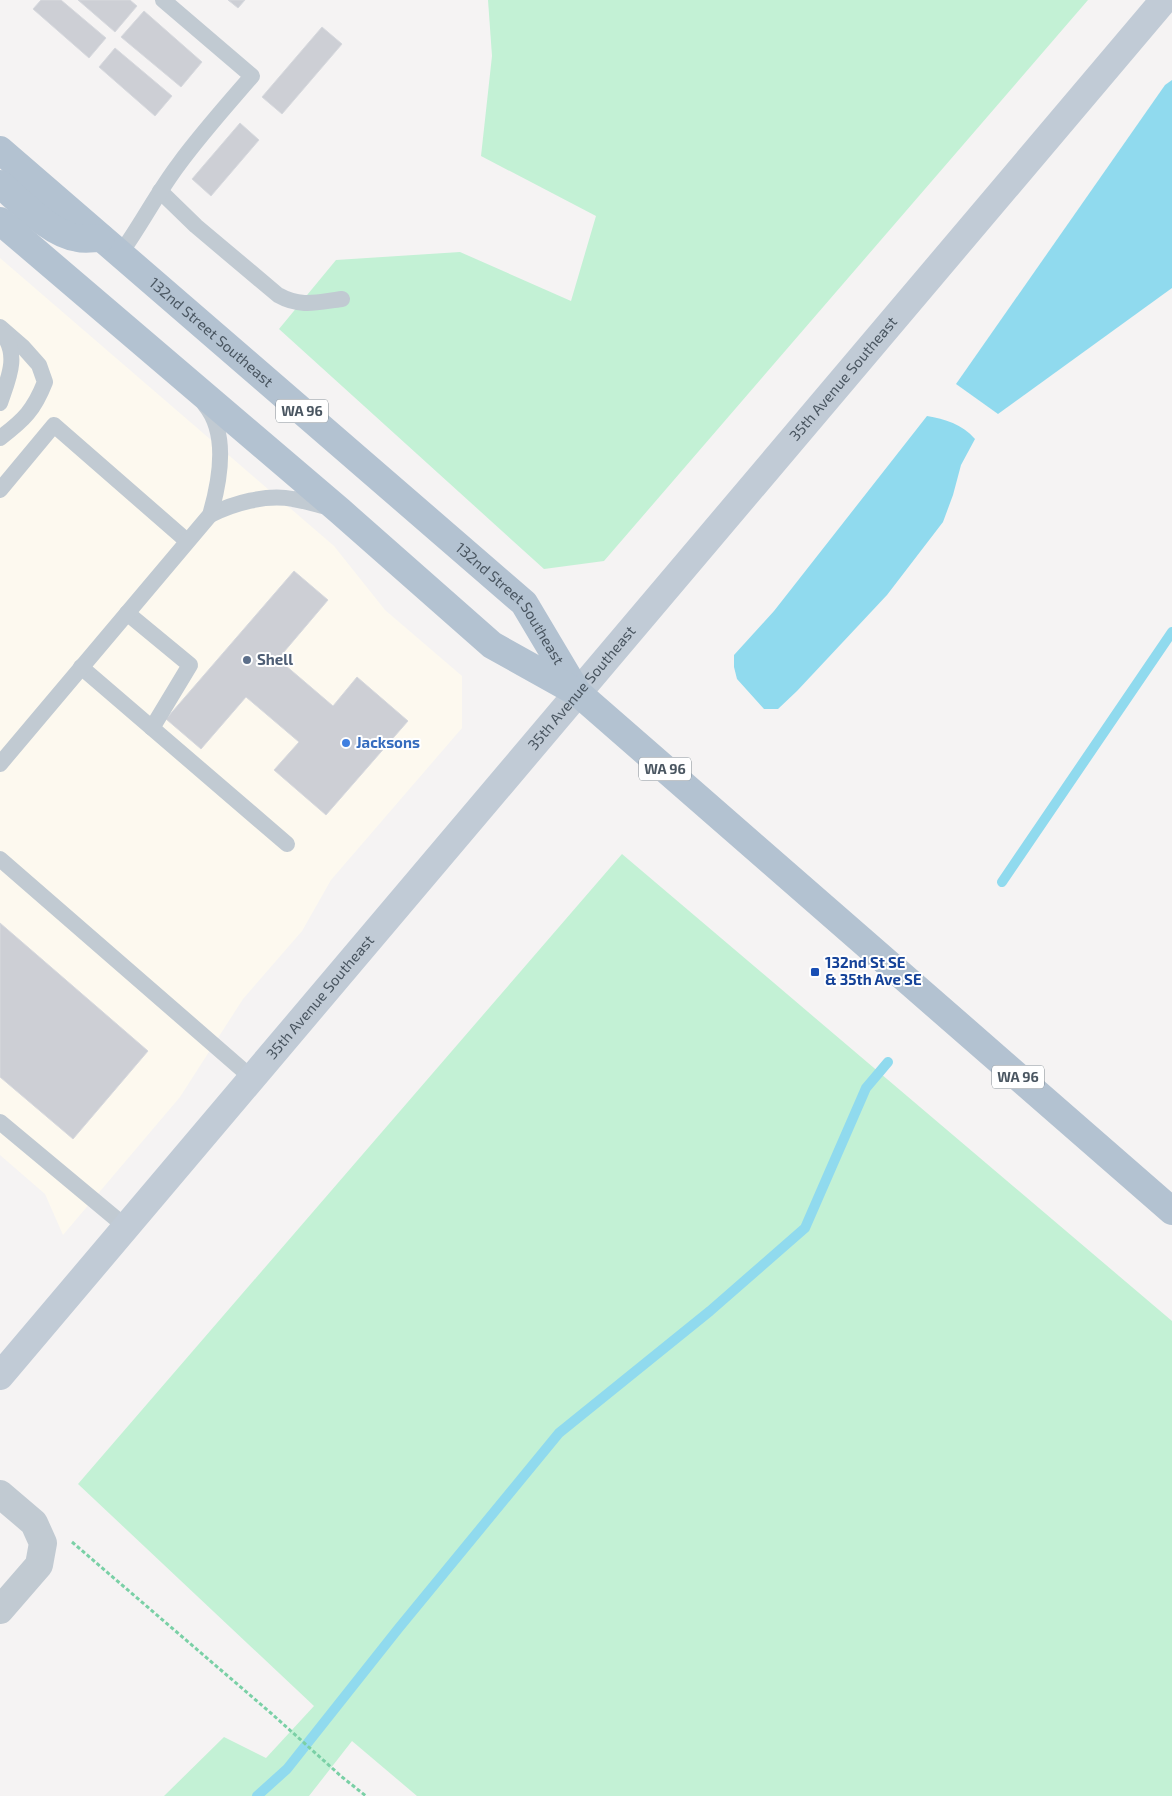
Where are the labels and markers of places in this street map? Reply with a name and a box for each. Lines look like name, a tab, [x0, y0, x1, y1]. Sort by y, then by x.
place label: Shell	[257, 650, 293, 668]
marker: Shell	[241, 654, 253, 666]
place label: Jacksons	[356, 733, 420, 751]
marker: Jacksons	[340, 737, 352, 749]
place label: 132nd St SE & 35th Ave SE	[825, 953, 922, 988]
marker: 132nd St SE & 35th Ave SE	[809, 966, 821, 978]

